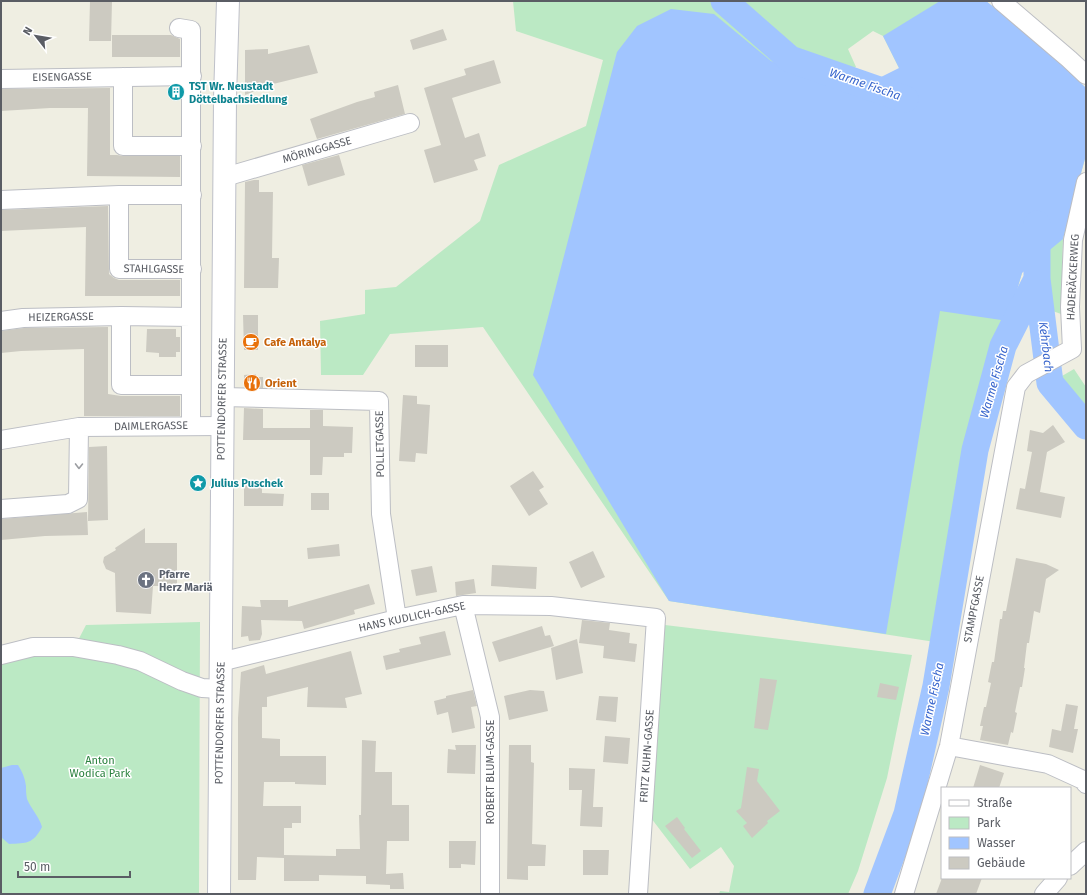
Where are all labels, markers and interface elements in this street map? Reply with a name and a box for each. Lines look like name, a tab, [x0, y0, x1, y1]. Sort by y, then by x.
north arrow	[16, 16, 56, 56]
text: N	[20, 25, 35, 38]
water label: Warme Fischa	[828, 65, 903, 103]
street label: EISENGASSE	[32, 70, 92, 84]
place label: TST Wr. Neustadt Döttelbachsiedlung	[189, 80, 288, 106]
building icon: TST Wr. Neustadt Döttelbachsiedlung	[166, 82, 186, 102]
street label: MÖRINGGASSE	[281, 133, 353, 166]
street label: HADERÄCKERWEG	[1063, 233, 1082, 321]
street label: STAHLGASSE	[124, 262, 185, 276]
street label: HEIZERGASSE	[28, 310, 94, 324]
water label: Kehrbach	[1036, 321, 1056, 373]
cafe icon: Cafe Antalya	[241, 332, 261, 352]
place label: Cafe Antalya	[264, 336, 326, 349]
street label: POTTENDORFER STRASSE	[214, 337, 230, 460]
water label: Warme Fischa	[977, 344, 1011, 420]
restaurant icon: Orient	[242, 373, 262, 393]
place label: Orient	[265, 377, 298, 390]
street label: POLLETGASSE	[373, 410, 387, 478]
street label: DAIMLERGASSE	[114, 419, 188, 433]
one-way arrow	[74, 463, 83, 469]
place icon: Julius Puschek	[188, 473, 208, 493]
place label: Julius Puschek	[210, 477, 284, 490]
place label: Pfarre Herz Mariä	[159, 568, 213, 594]
church icon: Pfarre Herz Mariä	[136, 570, 156, 590]
street label: STAMPFGASSE	[961, 574, 987, 644]
street label: HANS KUDLICH-GASSE	[357, 599, 467, 635]
street label: POTTENDORFER STRASSE	[212, 661, 228, 784]
water label: Warme Fischa	[917, 661, 947, 737]
street label: FRITZ KUHN-GASSE	[637, 709, 657, 803]
street label: ROBERT BLUM-GASSE	[484, 719, 497, 824]
park label: Anton Wodica Park	[70, 754, 131, 780]
legend	[941, 787, 1071, 879]
text: Straße	[977, 796, 1012, 810]
text: Park	[977, 816, 1001, 830]
text: Wasser	[977, 836, 1016, 850]
scale bar	[18, 853, 130, 879]
text: Gebäude	[977, 856, 1025, 870]
text: 50 m	[24, 860, 50, 874]

